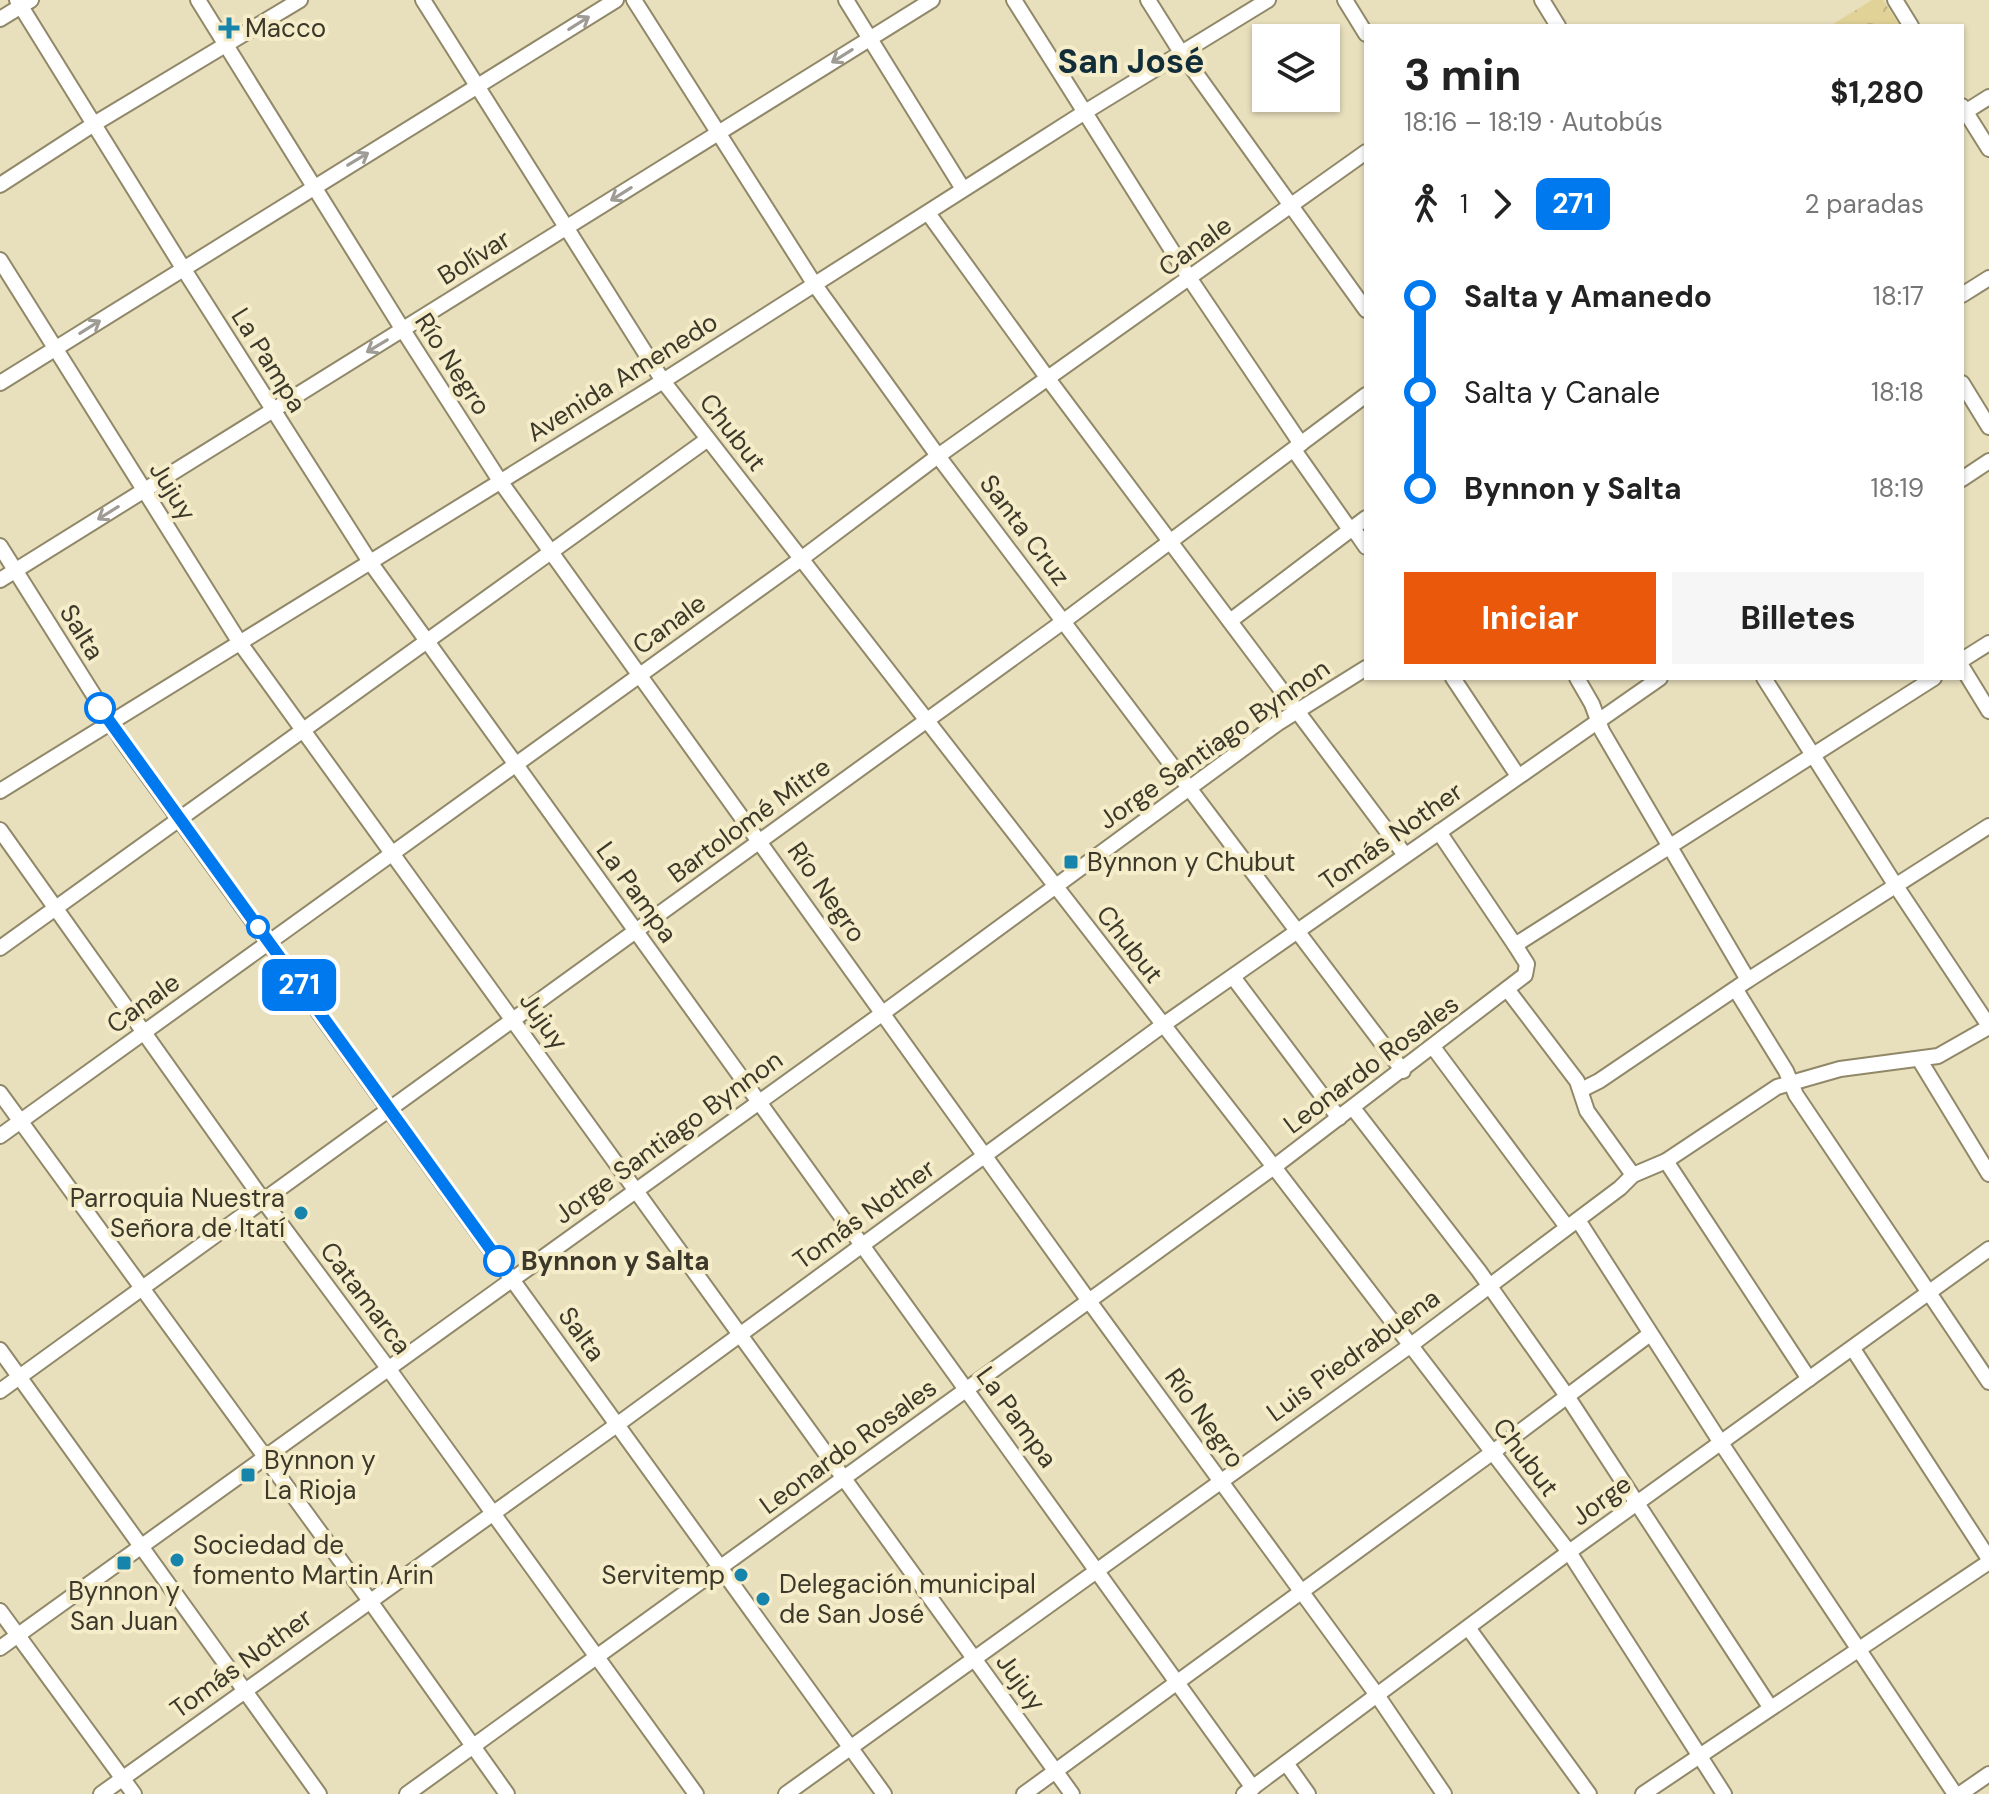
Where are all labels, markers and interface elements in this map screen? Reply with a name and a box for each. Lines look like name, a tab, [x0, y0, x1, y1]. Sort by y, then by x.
place label: Macco	[245, 11, 326, 45]
one-way arrow	[567, 14, 590, 30]
marker: Macco	[220, 19, 238, 37]
map controls	[1252, 24, 1340, 112]
button: layers	[1252, 24, 1340, 112]
district label: San José	[1057, 39, 1205, 84]
text: 3 min	[1404, 46, 1521, 104]
one-way arrow	[831, 49, 854, 65]
text: $1,280	[1830, 73, 1924, 112]
text: 18:16 – 18:19 · Autobús	[1404, 105, 1663, 139]
one-way arrow	[346, 151, 368, 167]
icon: walk	[1404, 182, 1448, 226]
icon: forward	[1480, 182, 1524, 226]
text: 271	[1552, 185, 1594, 222]
one-way arrow	[610, 186, 633, 202]
text: 1	[1460, 187, 1468, 221]
text: 2 paradas	[1804, 187, 1924, 221]
street label: Canale	[1152, 208, 1238, 284]
street label: Bolívar	[431, 222, 517, 292]
text: Salta y Amanedo	[1464, 277, 1712, 316]
text: 18:17	[1873, 279, 1924, 313]
street label: La Pampa	[224, 301, 314, 419]
street label: Avenida Amenedo	[520, 305, 724, 449]
street label: Río Negro	[407, 306, 499, 422]
one-way arrow	[78, 318, 100, 335]
one-way arrow	[366, 338, 389, 354]
text: Salta y Canale	[1464, 373, 1660, 412]
text: 18:18	[1871, 375, 1924, 409]
street label: Chubut	[692, 386, 774, 478]
street label: Jujuy	[142, 455, 204, 527]
street label: Santa Cruz	[972, 468, 1078, 592]
text: Bynnon y Salta	[1464, 469, 1682, 508]
text: 18:19	[1870, 471, 1924, 505]
one-way arrow	[97, 505, 120, 521]
button: Iniciar	[1404, 572, 1656, 664]
button: Billetes	[1672, 572, 1924, 664]
street label: Canale	[626, 586, 712, 662]
street label: Salta	[52, 598, 112, 666]
street label: Jorge Santiago Bynnon	[1092, 651, 1336, 837]
unlabelled marker	[85, 693, 115, 723]
street label: Bartolomé Mitre	[661, 750, 837, 890]
street label: Tomás Nother	[1313, 774, 1469, 898]
street label: La Pampa	[589, 835, 685, 949]
street label: Río Negro	[780, 835, 874, 949]
place label: Bynnon y Chubut	[1087, 845, 1295, 879]
marker: Bynnon y Chubut	[1062, 853, 1080, 871]
street label: Chubut	[1089, 898, 1171, 990]
unlabelled marker	[247, 916, 269, 938]
line badge: 271	[253, 959, 345, 1011]
street label: Canale	[100, 965, 186, 1041]
text: 271	[278, 966, 320, 1003]
street label: Jujuy	[512, 985, 576, 1057]
street label: Leonardo Rosales	[1276, 987, 1466, 1141]
street label: Jorge Santiago Bynnon	[547, 1042, 789, 1232]
street label: Tomás Nother	[786, 1151, 942, 1277]
place label: Parroquia Nuestra Señora de Itatí	[70, 1181, 285, 1245]
marker: Parroquia Nuestra Señora de Itatí	[292, 1204, 310, 1222]
street label: Catamarca	[313, 1235, 419, 1361]
place label: Bynnon y Salta	[521, 1244, 710, 1278]
marker: Bynnon y Salta	[484, 1246, 514, 1276]
street label: Luis Piedrabuena	[1260, 1281, 1446, 1429]
street label: Salta	[551, 1300, 613, 1368]
street label: La Pampa	[969, 1360, 1065, 1474]
street label: Río Negro	[1157, 1361, 1253, 1475]
street label: Leonardo Rosales	[753, 1370, 943, 1522]
street label: Chubut	[1485, 1411, 1567, 1503]
place label: Bynnon y La Rioja	[264, 1443, 376, 1507]
marker: Bynnon y La Rioja	[239, 1466, 257, 1484]
street label: Jorge	[1564, 1467, 1638, 1533]
place label: Sociedad de fomento Martin Arin	[193, 1528, 434, 1592]
marker: Sociedad de fomento Martin Arin	[168, 1551, 186, 1569]
marker: Bynnon y San Juan	[115, 1554, 133, 1572]
place label: Servitemp	[602, 1558, 725, 1592]
marker: Servitemp	[732, 1566, 750, 1584]
place label: Delegación municipal de San José	[779, 1567, 1036, 1631]
place label: Bynnon y San Juan	[68, 1574, 180, 1638]
marker: Delegación municipal de San José	[754, 1590, 772, 1608]
street label: Tomás Nother	[163, 1600, 319, 1726]
street label: Jujuy	[989, 1646, 1053, 1718]

